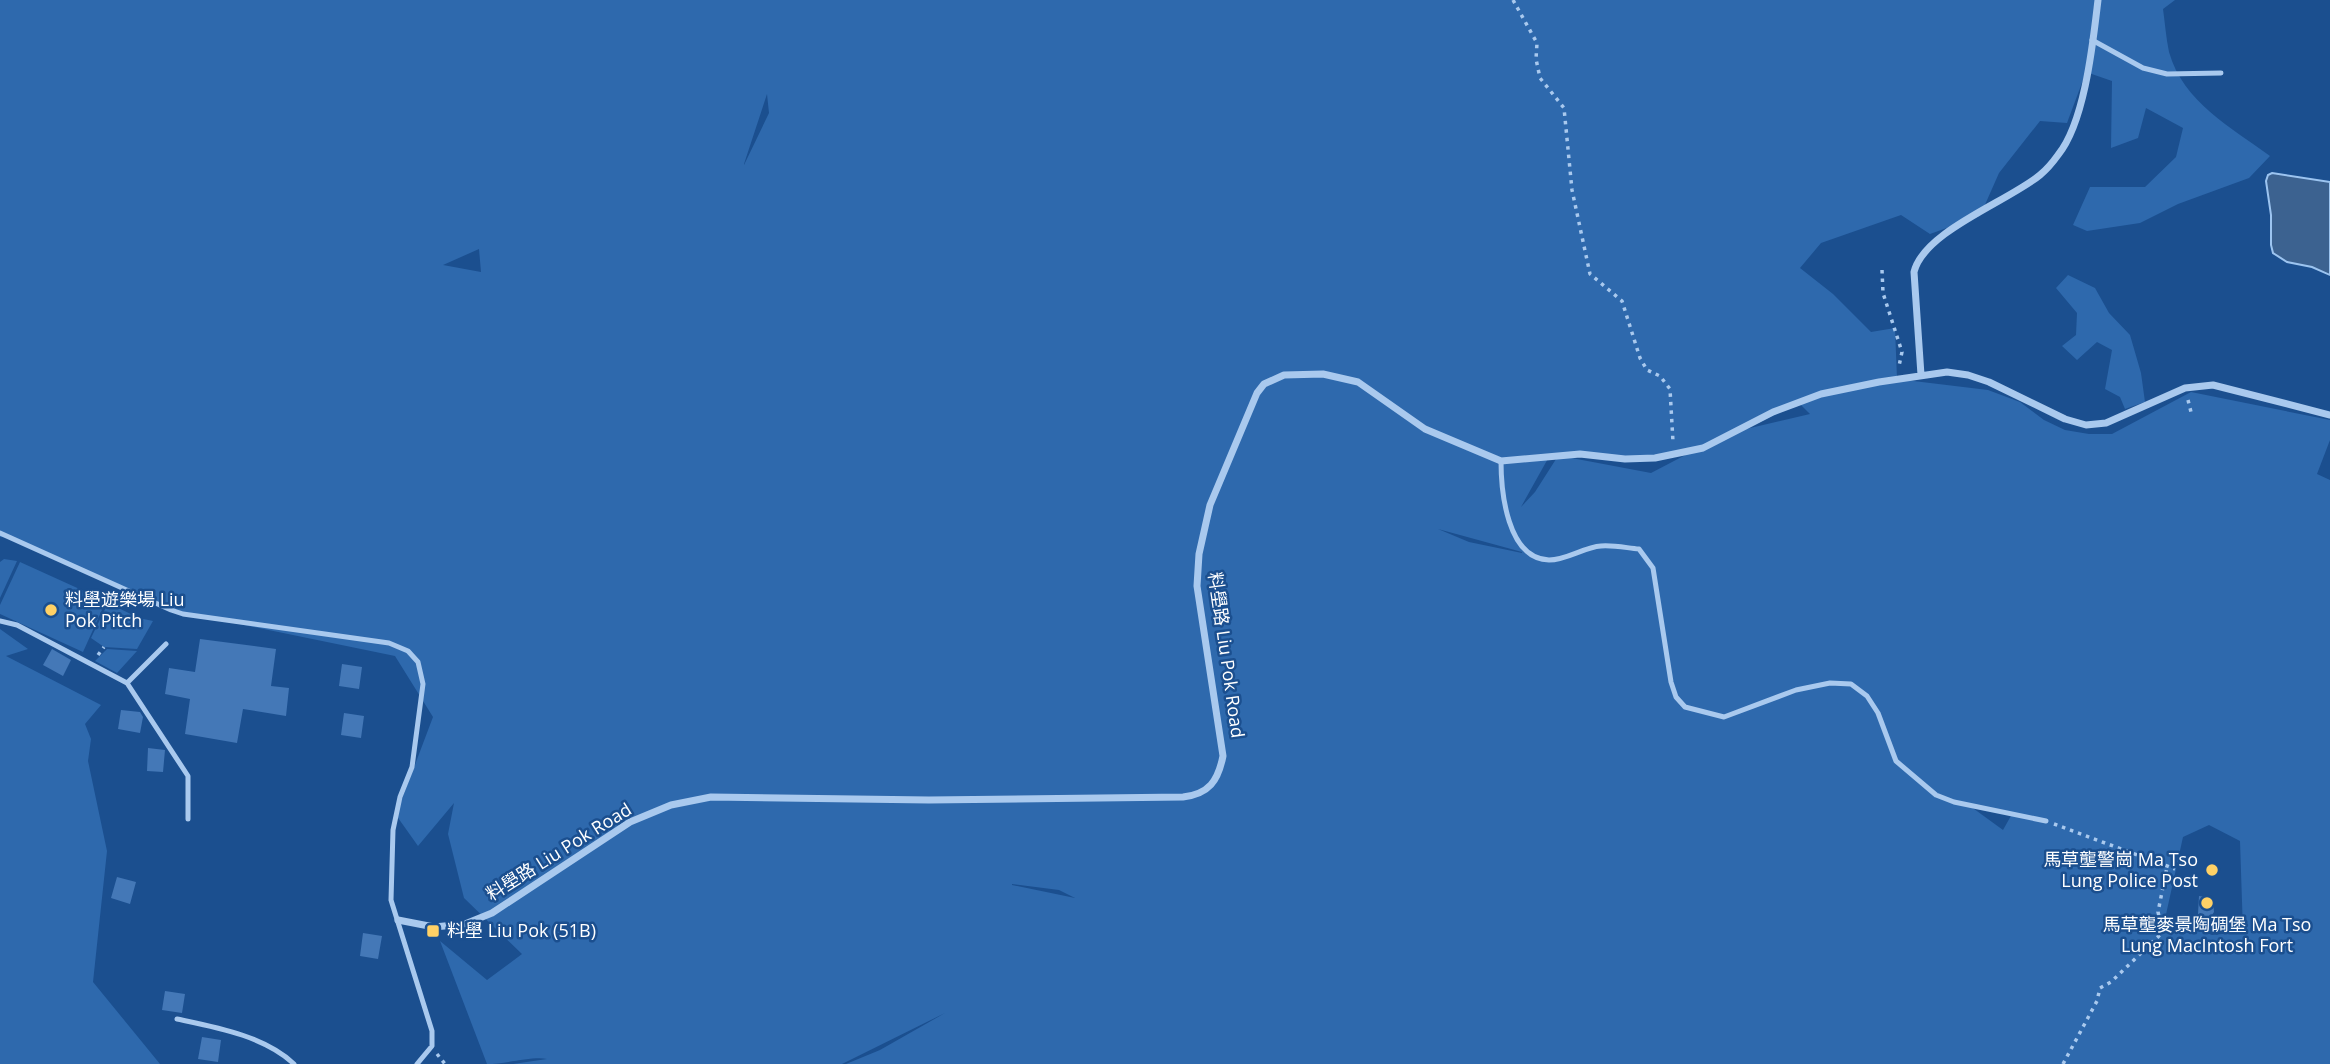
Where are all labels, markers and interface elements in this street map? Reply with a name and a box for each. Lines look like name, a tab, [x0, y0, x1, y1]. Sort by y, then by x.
street label: 料壆路 Liu Pok Road	[1203, 570, 1250, 739]
place label: 料壆遊樂場 Liu Pok Pitch	[65, 587, 185, 632]
marker: 料壆遊樂場 Liu Pok Pitch	[43, 602, 59, 618]
street label: 料壆路 Liu Pok Road	[481, 797, 636, 906]
place label: 馬草壟警崗 Ma Tso Lung Police Post	[2043, 847, 2198, 892]
marker: 馬草壟警崗 Ma Tso Lung Police Post	[2204, 862, 2220, 878]
marker: 馬草壟麥景陶碉堡 Ma Tso Lung MacIntosh Fort	[2199, 895, 2215, 911]
place label: 馬草壟麥景陶碉堡 Ma Tso Lung MacIntosh Fort	[2103, 912, 2311, 957]
place label: 料壆 Liu Pok (51B)	[447, 918, 596, 942]
marker: 料壆 Liu Pok (51B)	[425, 923, 441, 939]

